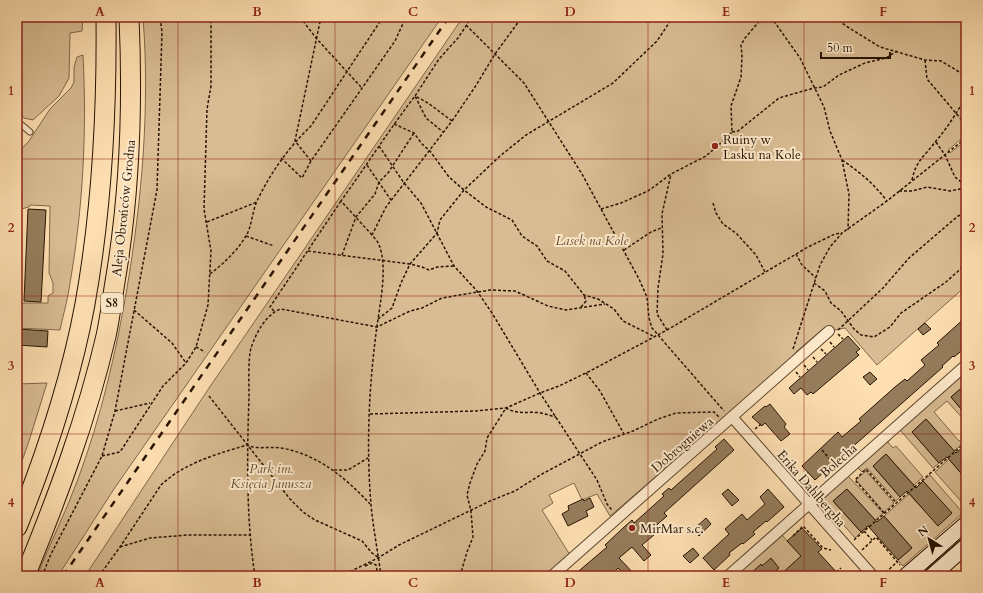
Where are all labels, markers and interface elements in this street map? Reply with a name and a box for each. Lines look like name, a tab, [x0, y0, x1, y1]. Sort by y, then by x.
text: A	[95, 3, 105, 21]
text: B	[252, 3, 262, 21]
text: C	[408, 3, 418, 21]
text: D	[564, 3, 576, 21]
text: E	[722, 3, 730, 21]
text: F	[879, 3, 887, 21]
scale bar	[821, 34, 890, 60]
text: 50 m	[827, 40, 854, 56]
text: 1	[8, 82, 14, 100]
text: 1	[969, 82, 975, 100]
place label: Ruiny w Lasku na Kole	[723, 131, 801, 164]
street label: Aleja Obrońców Grodna	[108, 138, 140, 277]
marker: Ruiny w Lasku na Kole	[710, 141, 720, 151]
text: 2	[8, 219, 15, 237]
text: 2	[969, 219, 976, 237]
park label: Lasek na Kole	[555, 232, 630, 250]
road number: S8	[101, 293, 123, 313]
text: 3	[8, 357, 15, 375]
text: 3	[969, 357, 976, 375]
street label: Dobrogniewa	[648, 413, 718, 477]
street label: Bolecha	[816, 439, 861, 482]
street label: Erika Dahlbergha	[773, 446, 850, 531]
park label: Park im. Księcia Janusza	[231, 460, 312, 493]
text: 4	[8, 494, 15, 512]
text: 4	[969, 494, 976, 512]
north arrow	[909, 519, 949, 559]
place label: MirMar s.c.	[640, 520, 704, 538]
text: N	[915, 522, 932, 540]
marker: MirMar s.c.	[627, 523, 637, 533]
text: A	[95, 574, 105, 592]
text: B	[252, 574, 262, 592]
text: C	[408, 574, 418, 592]
text: D	[564, 574, 576, 592]
text: E	[722, 574, 730, 592]
text: F	[879, 574, 887, 592]

